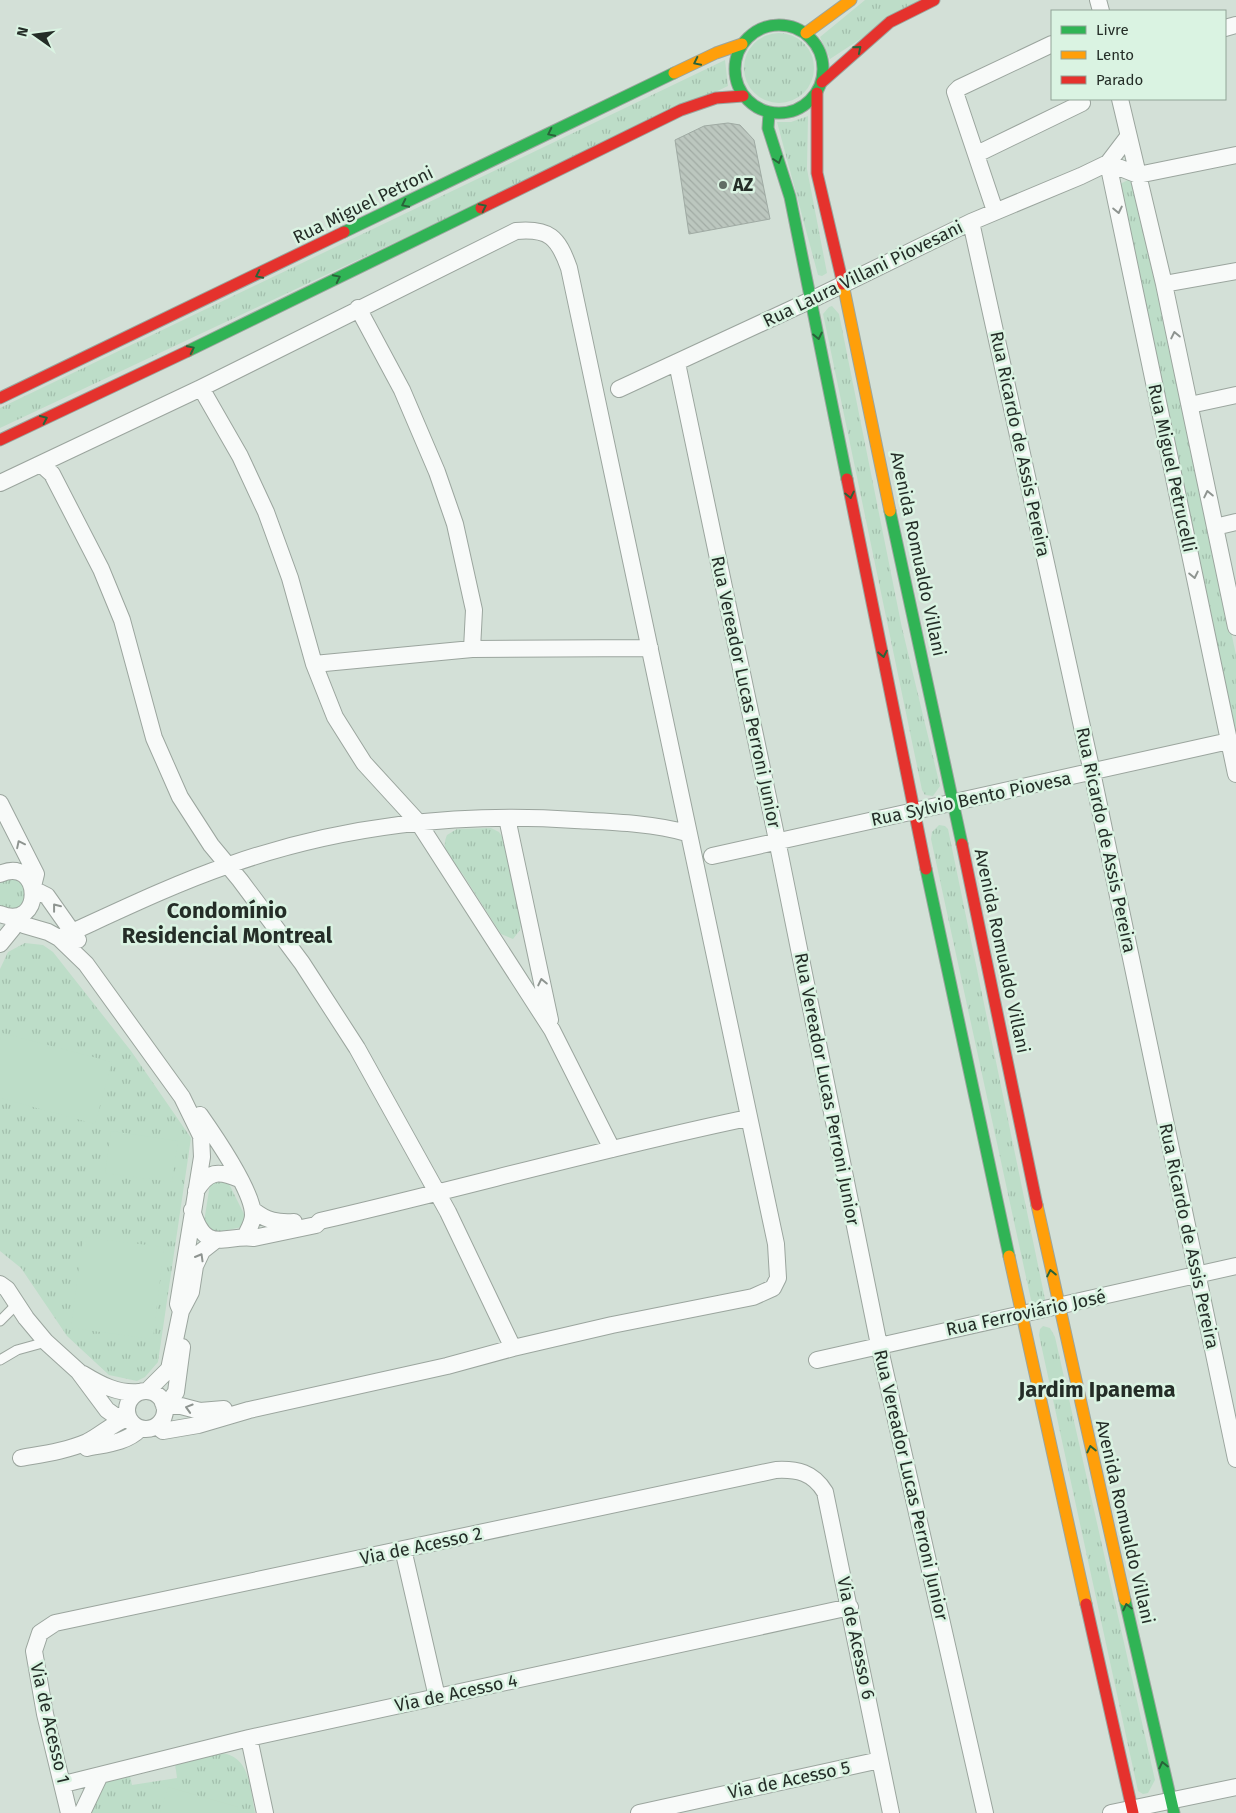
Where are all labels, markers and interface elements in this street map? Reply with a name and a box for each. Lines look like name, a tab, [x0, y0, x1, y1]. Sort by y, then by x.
north arrow	[10, 10, 60, 60]
legend	[1051, 10, 1226, 100]
text: Livre	[1096, 21, 1129, 39]
text: N	[13, 25, 32, 39]
one-way arrow	[853, 46, 862, 55]
text: Lento	[1096, 46, 1134, 64]
one-way arrow	[693, 56, 702, 66]
text: Parado	[1096, 71, 1143, 89]
one-way arrow	[547, 127, 556, 137]
one-way arrow	[772, 156, 782, 164]
street label: Rua Miguel Petroni	[289, 162, 437, 248]
place label: AZ	[732, 174, 754, 196]
marker: AZ	[717, 179, 729, 191]
one-way arrow	[401, 198, 410, 208]
one-way arrow	[478, 202, 487, 213]
one-way arrow	[1112, 206, 1123, 215]
street label: Rua Laura Villani Piovesani	[759, 216, 967, 332]
one-way arrow	[255, 268, 264, 278]
one-way arrow	[332, 274, 341, 284]
street label: Rua Ricardo de Assis Pereira	[985, 329, 1055, 559]
one-way arrow	[812, 331, 823, 340]
one-way arrow	[1170, 331, 1180, 339]
one-way arrow	[186, 345, 195, 355]
street label: Rua Miguel Petrucelli	[1143, 382, 1201, 554]
one-way arrow	[39, 415, 48, 425]
street label: Avenida Romualdo Villani	[886, 450, 950, 658]
one-way arrow	[845, 490, 855, 499]
one-way arrow	[1203, 490, 1214, 498]
street label: Rua Vereador Lucas Perroni Junior	[706, 554, 786, 830]
one-way arrow	[1188, 571, 1199, 580]
one-way arrow	[877, 650, 888, 658]
street label: Rua Ricardo de Assis Pereira	[1071, 725, 1141, 955]
street label: Rua Sylvio Bento Piovesa	[869, 767, 1073, 831]
one-way arrow	[16, 840, 26, 849]
street label: Avenida Romualdo Villani	[970, 847, 1034, 1055]
district label: Condomínio Residencial Montreal	[122, 897, 333, 949]
one-way arrow	[53, 904, 61, 913]
street label: Rua Vereador Lucas Perroni Junior	[790, 951, 864, 1227]
one-way arrow	[537, 977, 547, 986]
street label: Rua Ricardo de Assis Pereira	[1154, 1121, 1224, 1351]
one-way arrow	[194, 1253, 204, 1262]
one-way arrow	[1046, 1269, 1057, 1277]
street label: Rua Ferroviário José	[944, 1285, 1108, 1341]
street label: Rua Vereador Lucas Perroni Junior	[869, 1347, 953, 1623]
district label: Jardim Ipanema	[1017, 1376, 1176, 1403]
one-way arrow	[186, 1404, 194, 1414]
street label: Avenida Romualdo Villani	[1091, 1418, 1159, 1626]
one-way arrow	[1086, 1444, 1097, 1453]
street label: Via de Acesso 2	[358, 1522, 484, 1570]
street label: Via de Acesso 6	[832, 1575, 880, 1701]
one-way arrow	[1122, 1603, 1133, 1611]
street label: Via de Acesso 1	[25, 1661, 75, 1785]
street label: Via de Acesso 4	[393, 1669, 520, 1717]
street label: Via de Acesso 5	[726, 1756, 852, 1804]
one-way arrow	[1158, 1761, 1169, 1770]

